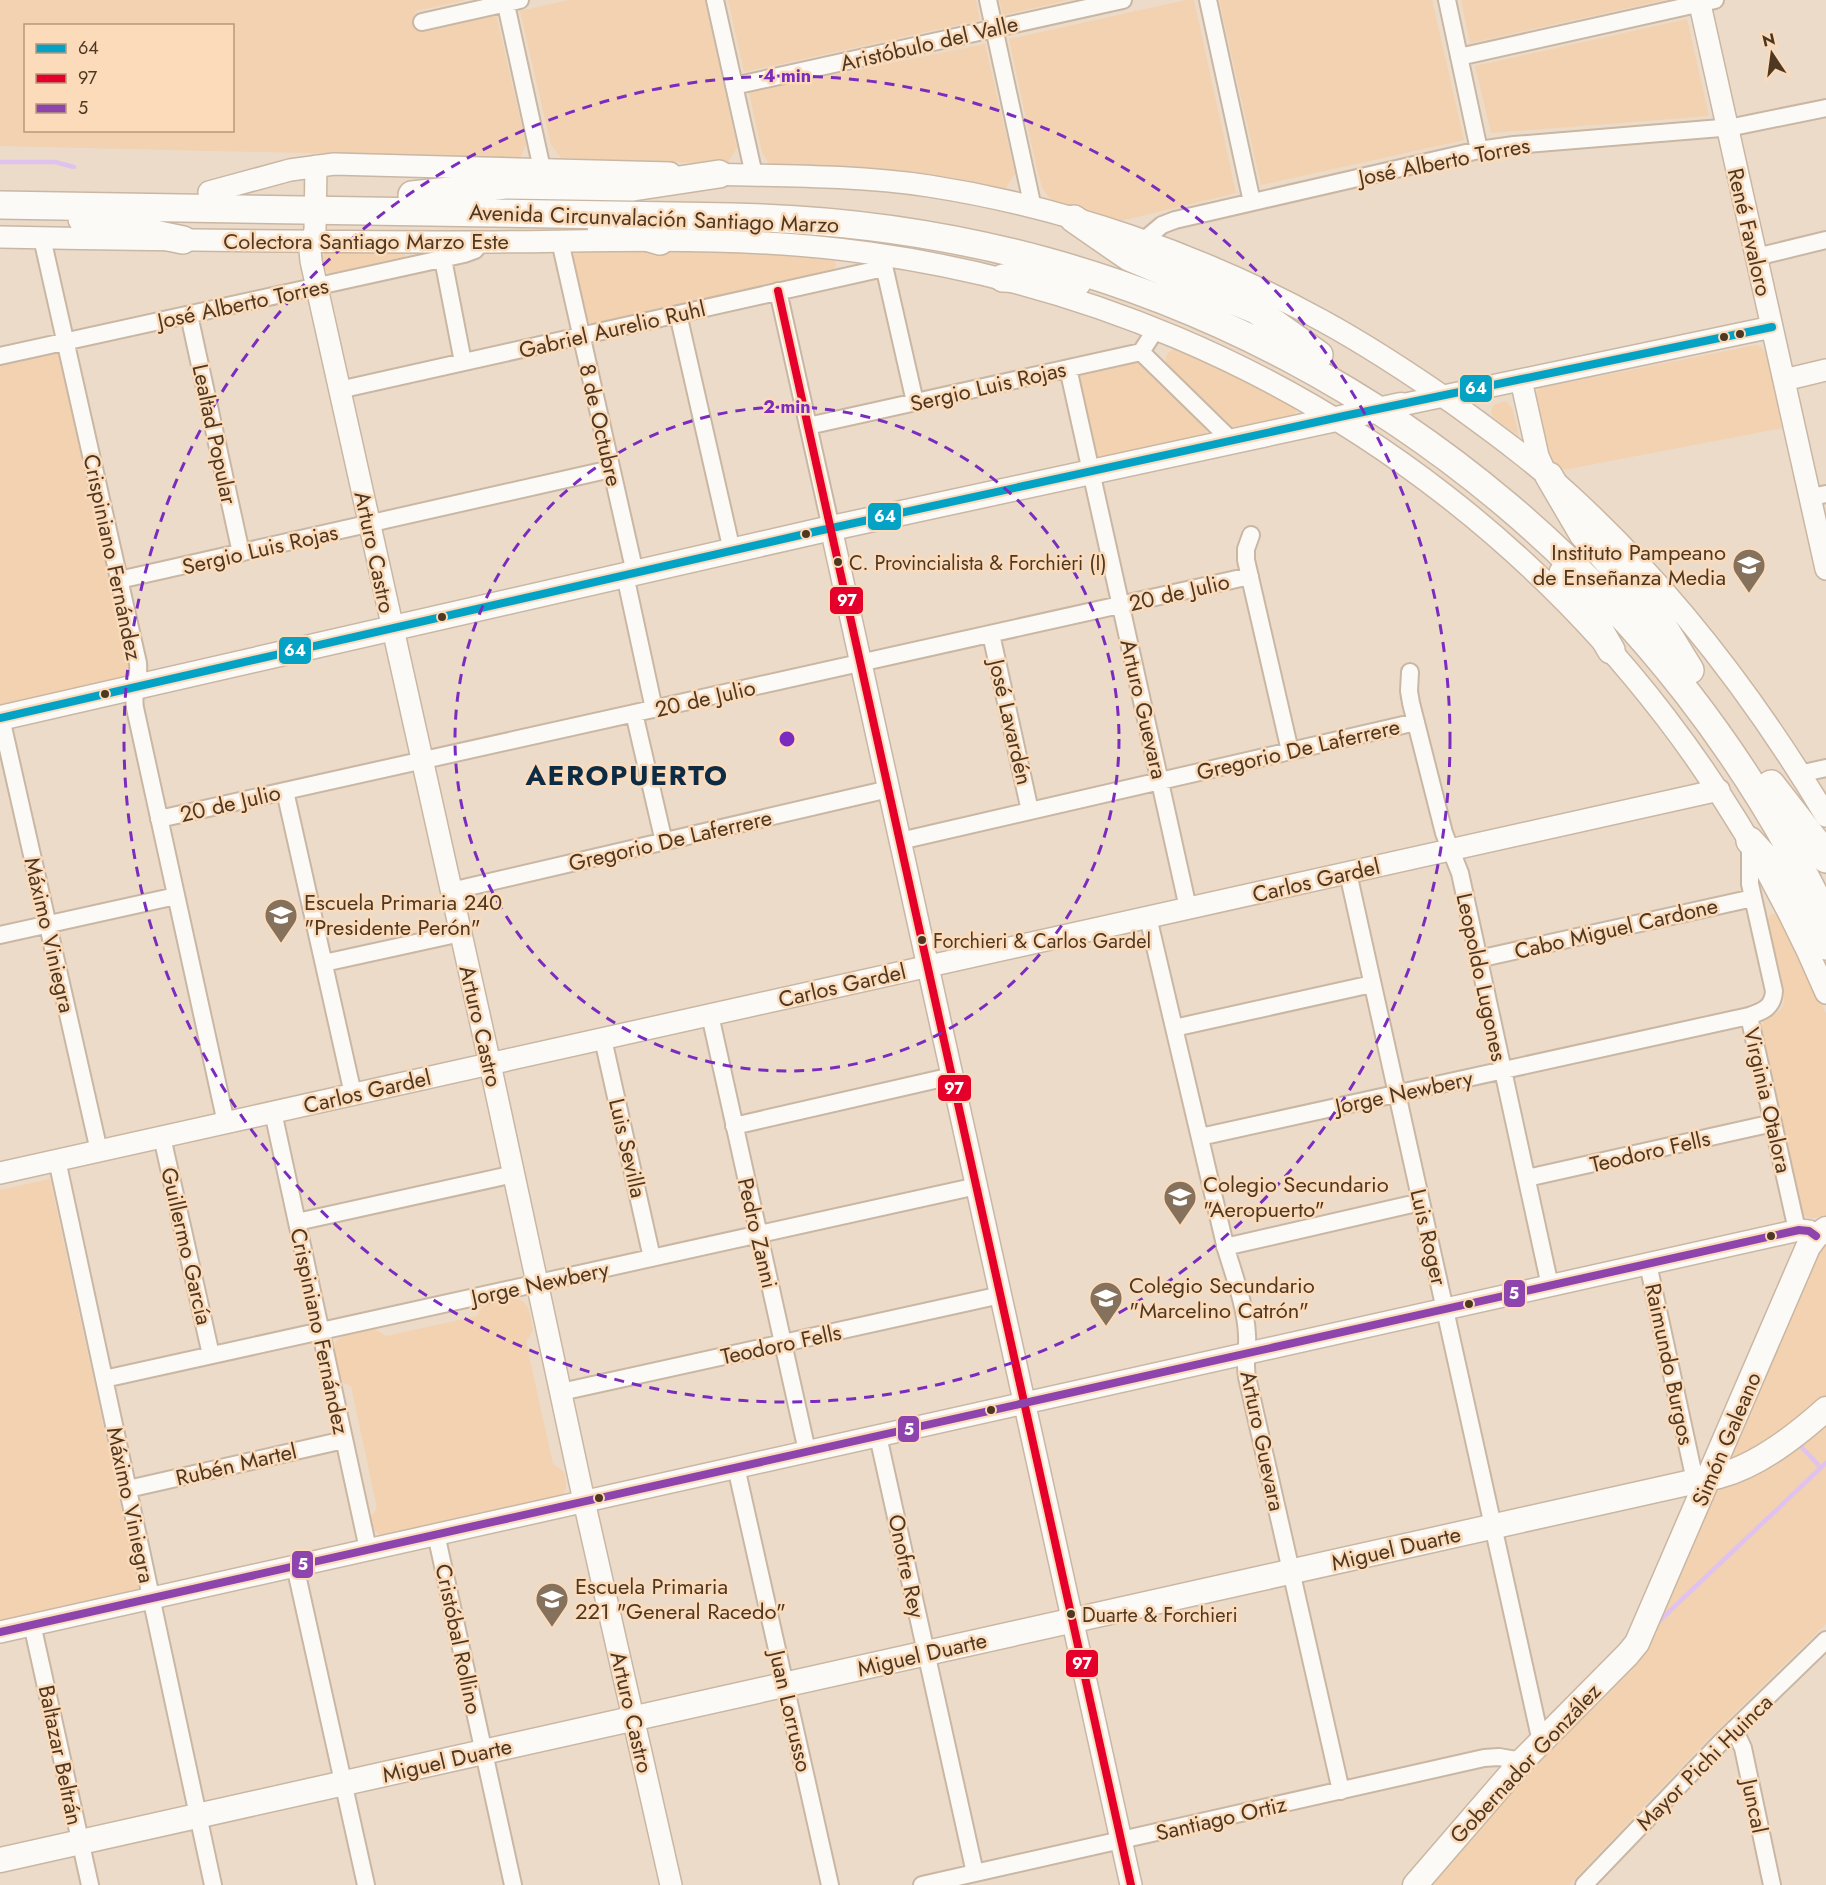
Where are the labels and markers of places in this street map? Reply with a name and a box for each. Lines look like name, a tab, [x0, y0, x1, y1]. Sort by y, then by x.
unlabelled marker	[1734, 328, 1746, 340]
unlabelled marker	[1718, 331, 1730, 343]
unlabelled marker	[800, 528, 812, 540]
place label: Instituto Pampeano de Enseñanza Media	[1533, 536, 1726, 593]
school or university icon: Instituto Pampeano de Enseñanza Media	[1731, 547, 1767, 594]
place label: C. Provincialista & Forchieri (I)	[849, 549, 1107, 578]
marker: C. Provincialista & Forchieri (I)	[832, 556, 844, 568]
unlabelled marker	[436, 611, 448, 623]
unlabelled marker	[99, 688, 111, 700]
centre of rings	[777, 729, 797, 749]
place label: Escuela Primaria 240 "Presidente Perón"	[304, 886, 502, 943]
school or university icon: Escuela Primaria 240 "Presidente Perón"	[263, 897, 299, 944]
place label: Forchieri & Carlos Gardel	[933, 927, 1151, 956]
marker: Forchieri & Carlos Gardel	[916, 934, 928, 946]
place label: Colegio Secundario "Aeropuerto"	[1203, 1168, 1389, 1225]
school or university icon: Colegio Secundario "Aeropuerto"	[1162, 1179, 1198, 1226]
unlabelled marker	[1765, 1230, 1777, 1242]
place label: Colegio Secundario "Marcelino Catrón"	[1129, 1269, 1315, 1326]
school or university icon: Colegio Secundario "Marcelino Catrón"	[1088, 1280, 1124, 1327]
unlabelled marker	[1463, 1298, 1475, 1310]
unlabelled marker	[985, 1404, 997, 1416]
unlabelled marker	[593, 1492, 605, 1504]
place label: Escuela Primaria 221 "General Racedo"	[575, 1570, 786, 1627]
school or university icon: Escuela Primaria 221 "General Racedo"	[534, 1581, 570, 1628]
place label: Duarte & Forchieri	[1082, 1601, 1238, 1630]
marker: Duarte & Forchieri	[1065, 1608, 1077, 1620]

